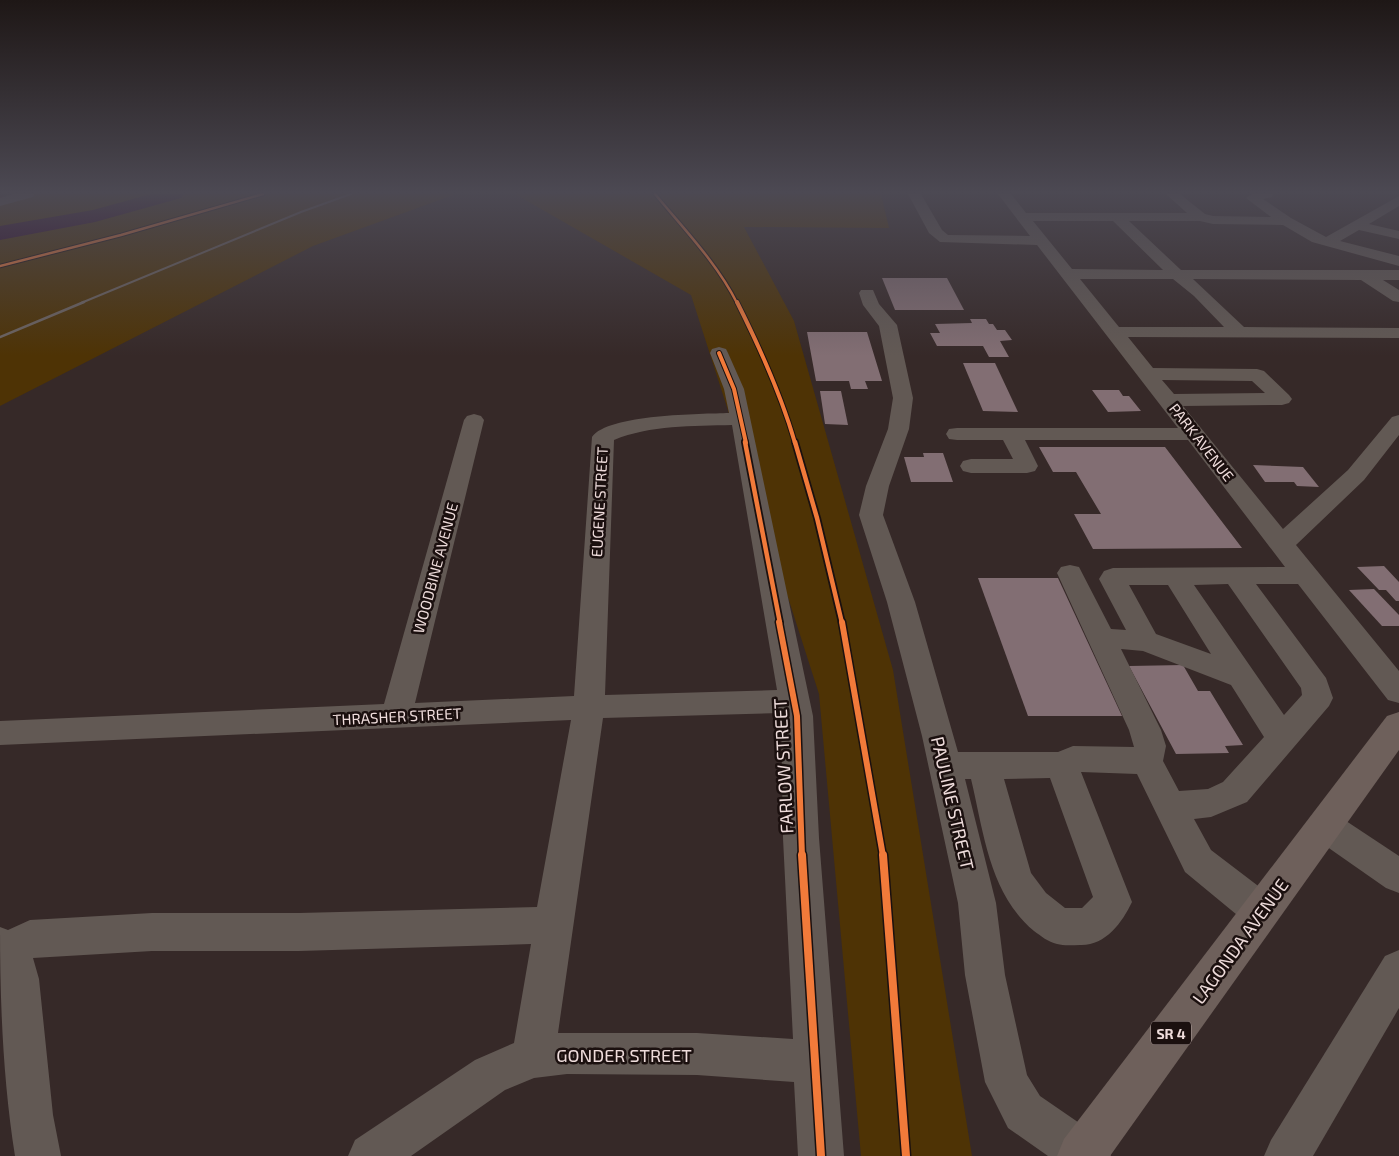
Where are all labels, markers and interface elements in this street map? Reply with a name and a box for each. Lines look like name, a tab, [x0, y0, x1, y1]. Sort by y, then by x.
street label: PARK AVENUE	[1166, 399, 1238, 485]
street label: EUGENE STREET	[587, 446, 611, 558]
street label: WOODBINE AVENUE	[409, 501, 461, 635]
street label: FARLOW STREET	[768, 697, 798, 834]
street label: THRASHER STREET	[332, 704, 462, 728]
street label: PAULINE STREET	[927, 734, 979, 872]
street label: LAGONDA AVENUE	[1187, 874, 1293, 1008]
road number: SR 4	[1151, 1021, 1191, 1044]
street label: GONDER STREET	[556, 1044, 692, 1066]

